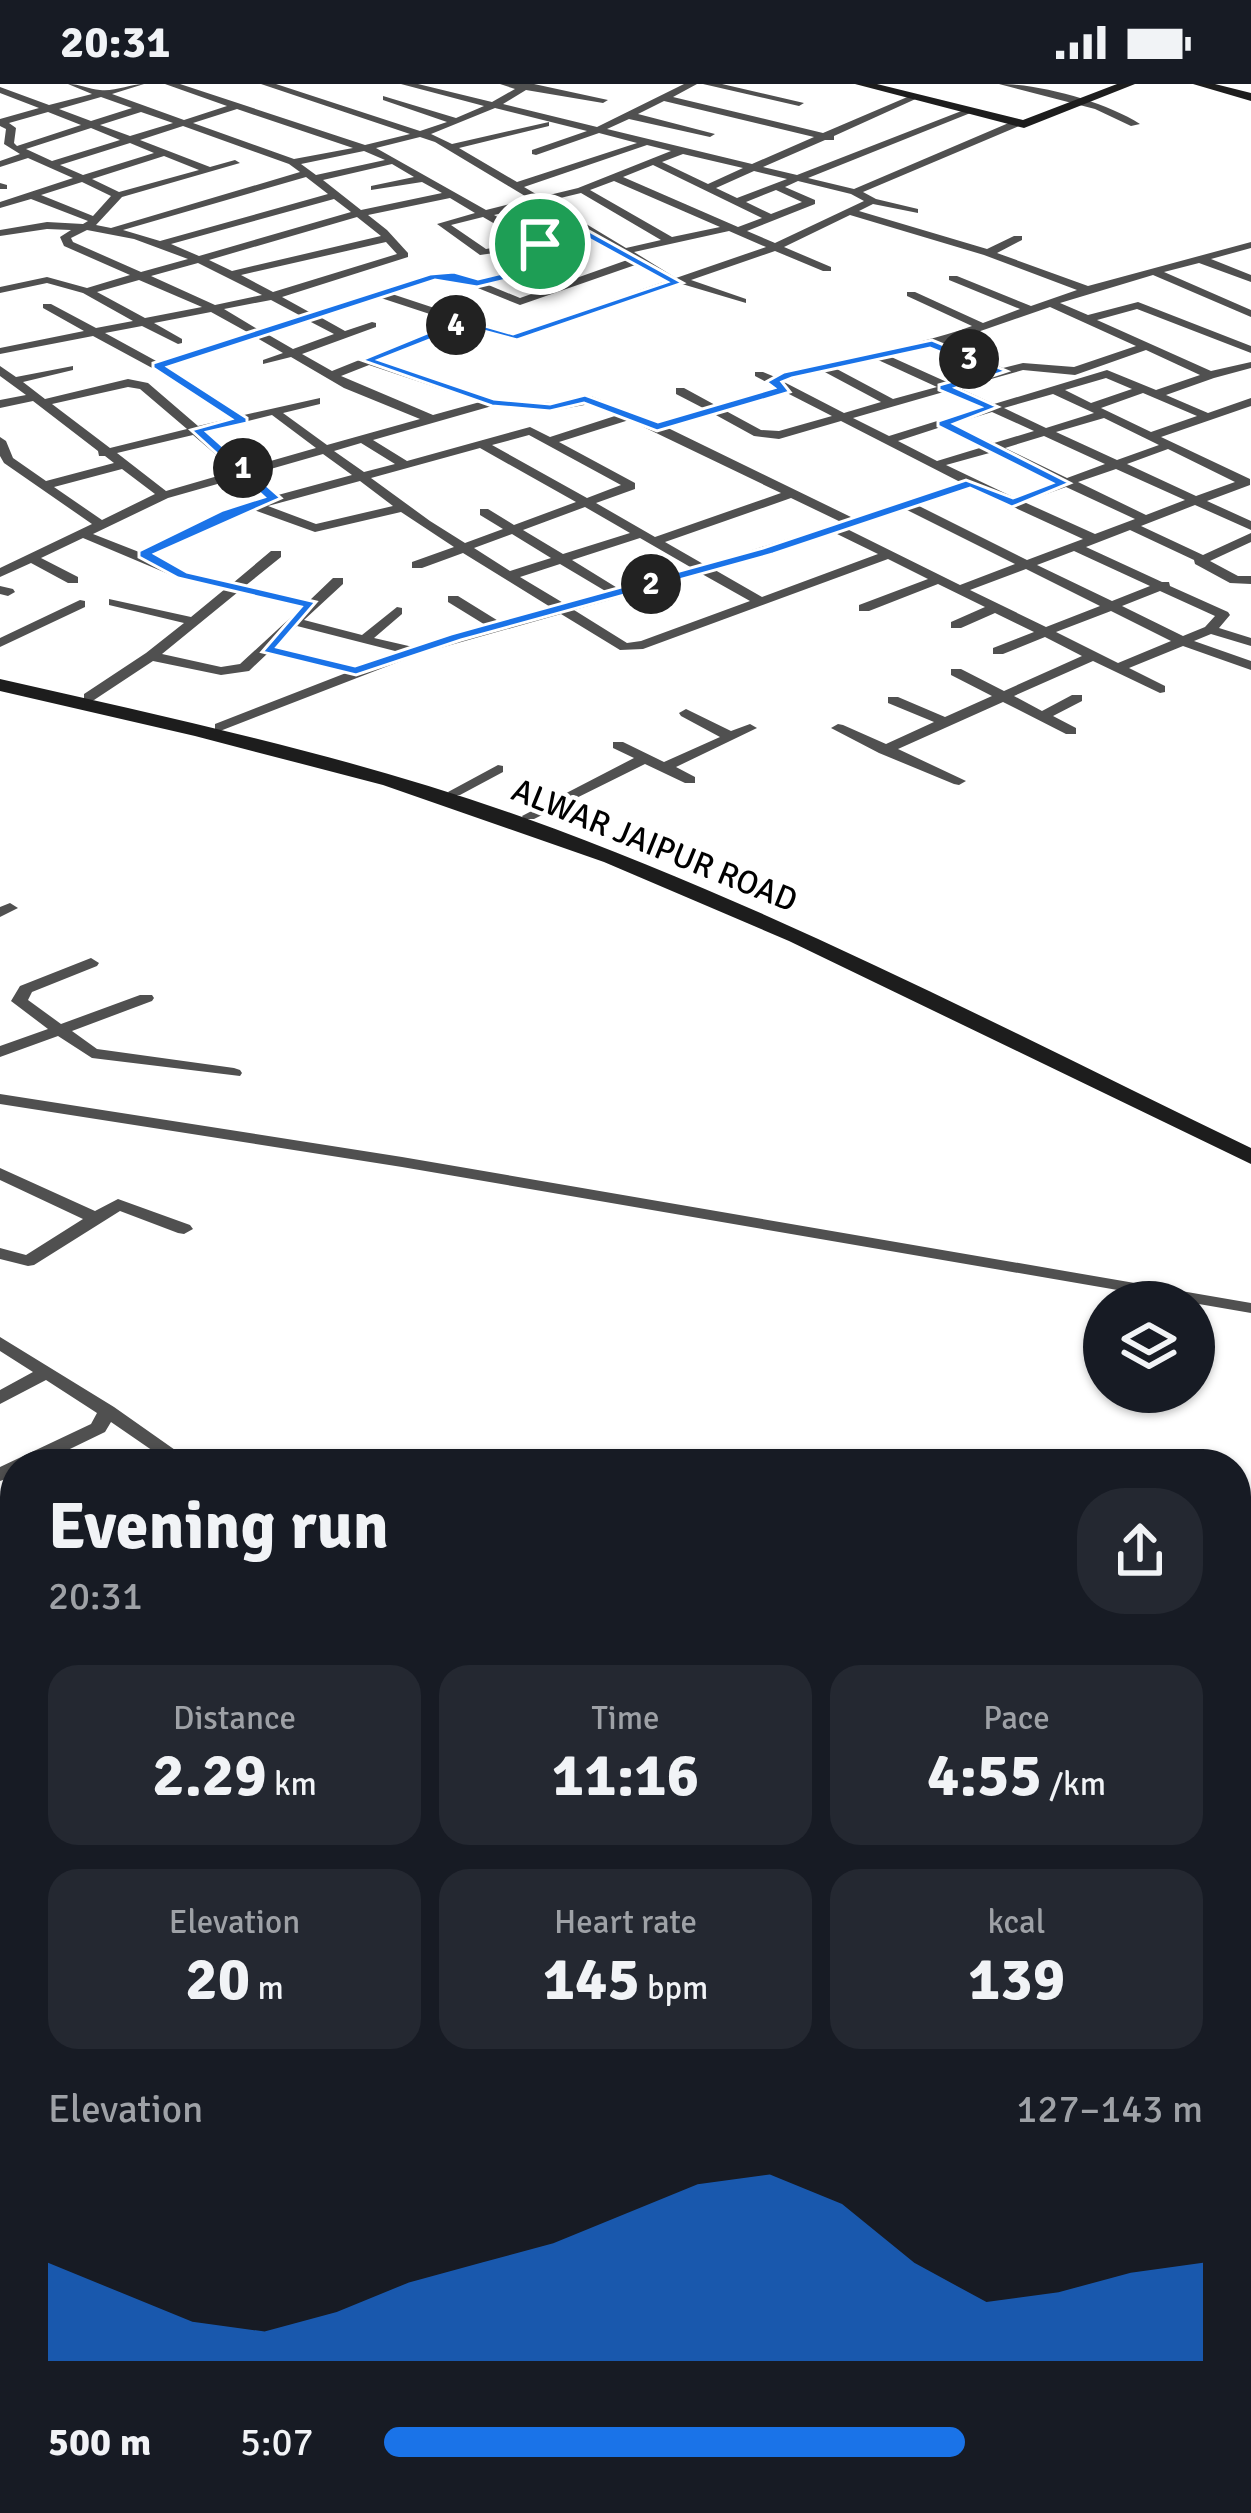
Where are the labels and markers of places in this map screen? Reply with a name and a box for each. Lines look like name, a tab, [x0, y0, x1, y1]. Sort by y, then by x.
pin	[489, 193, 591, 295]
pin: 4	[426, 295, 486, 355]
pin: 3	[939, 329, 999, 389]
pin: 1	[213, 438, 273, 498]
pin: 2	[621, 554, 681, 614]

